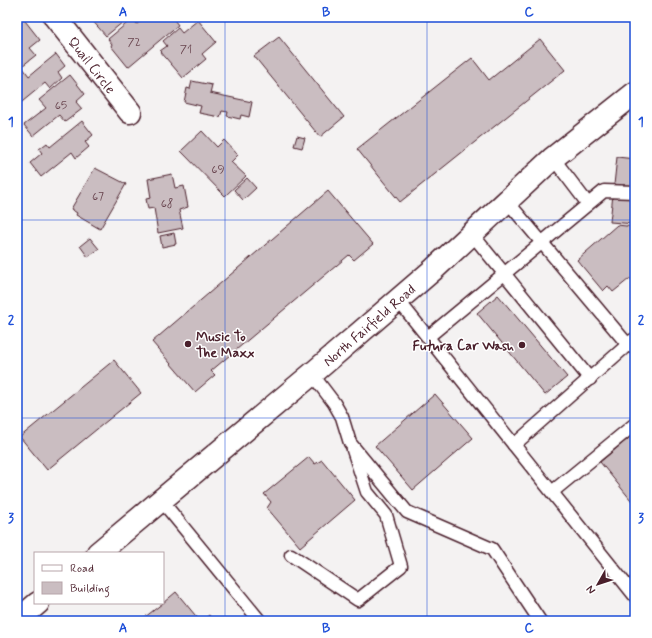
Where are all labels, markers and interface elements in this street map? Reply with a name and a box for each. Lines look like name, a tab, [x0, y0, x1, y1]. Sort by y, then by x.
text: A	[119, 4, 127, 21]
text: B	[322, 4, 331, 21]
text: C	[524, 4, 534, 21]
street label: Quail Circle	[63, 33, 119, 98]
house number: 72	[127, 35, 141, 51]
house number: 71	[180, 42, 192, 58]
house number: 65	[55, 98, 67, 114]
text: 1	[8, 114, 14, 131]
text: 1	[638, 114, 644, 131]
house number: 69	[211, 162, 225, 178]
house number: 67	[92, 189, 104, 205]
house number: 68	[161, 196, 173, 212]
street label: North Fairfield Road	[320, 281, 420, 371]
text: 2	[8, 312, 15, 329]
text: 2	[638, 312, 645, 329]
place label: Music To The Maxx	[196, 328, 254, 362]
place label: Futura Car Wash	[412, 337, 514, 355]
marker: Music To The Maxx	[183, 339, 193, 349]
marker: Futura Car Wash	[517, 340, 527, 350]
text: 3	[8, 510, 14, 527]
text: 3	[638, 510, 644, 527]
legend	[34, 552, 164, 604]
text: Road	[70, 561, 94, 577]
north arrow	[578, 564, 618, 604]
text: Building	[70, 581, 110, 598]
text: N	[583, 582, 599, 597]
text: A	[119, 620, 127, 637]
text: B	[322, 620, 331, 637]
text: C	[524, 620, 534, 637]

